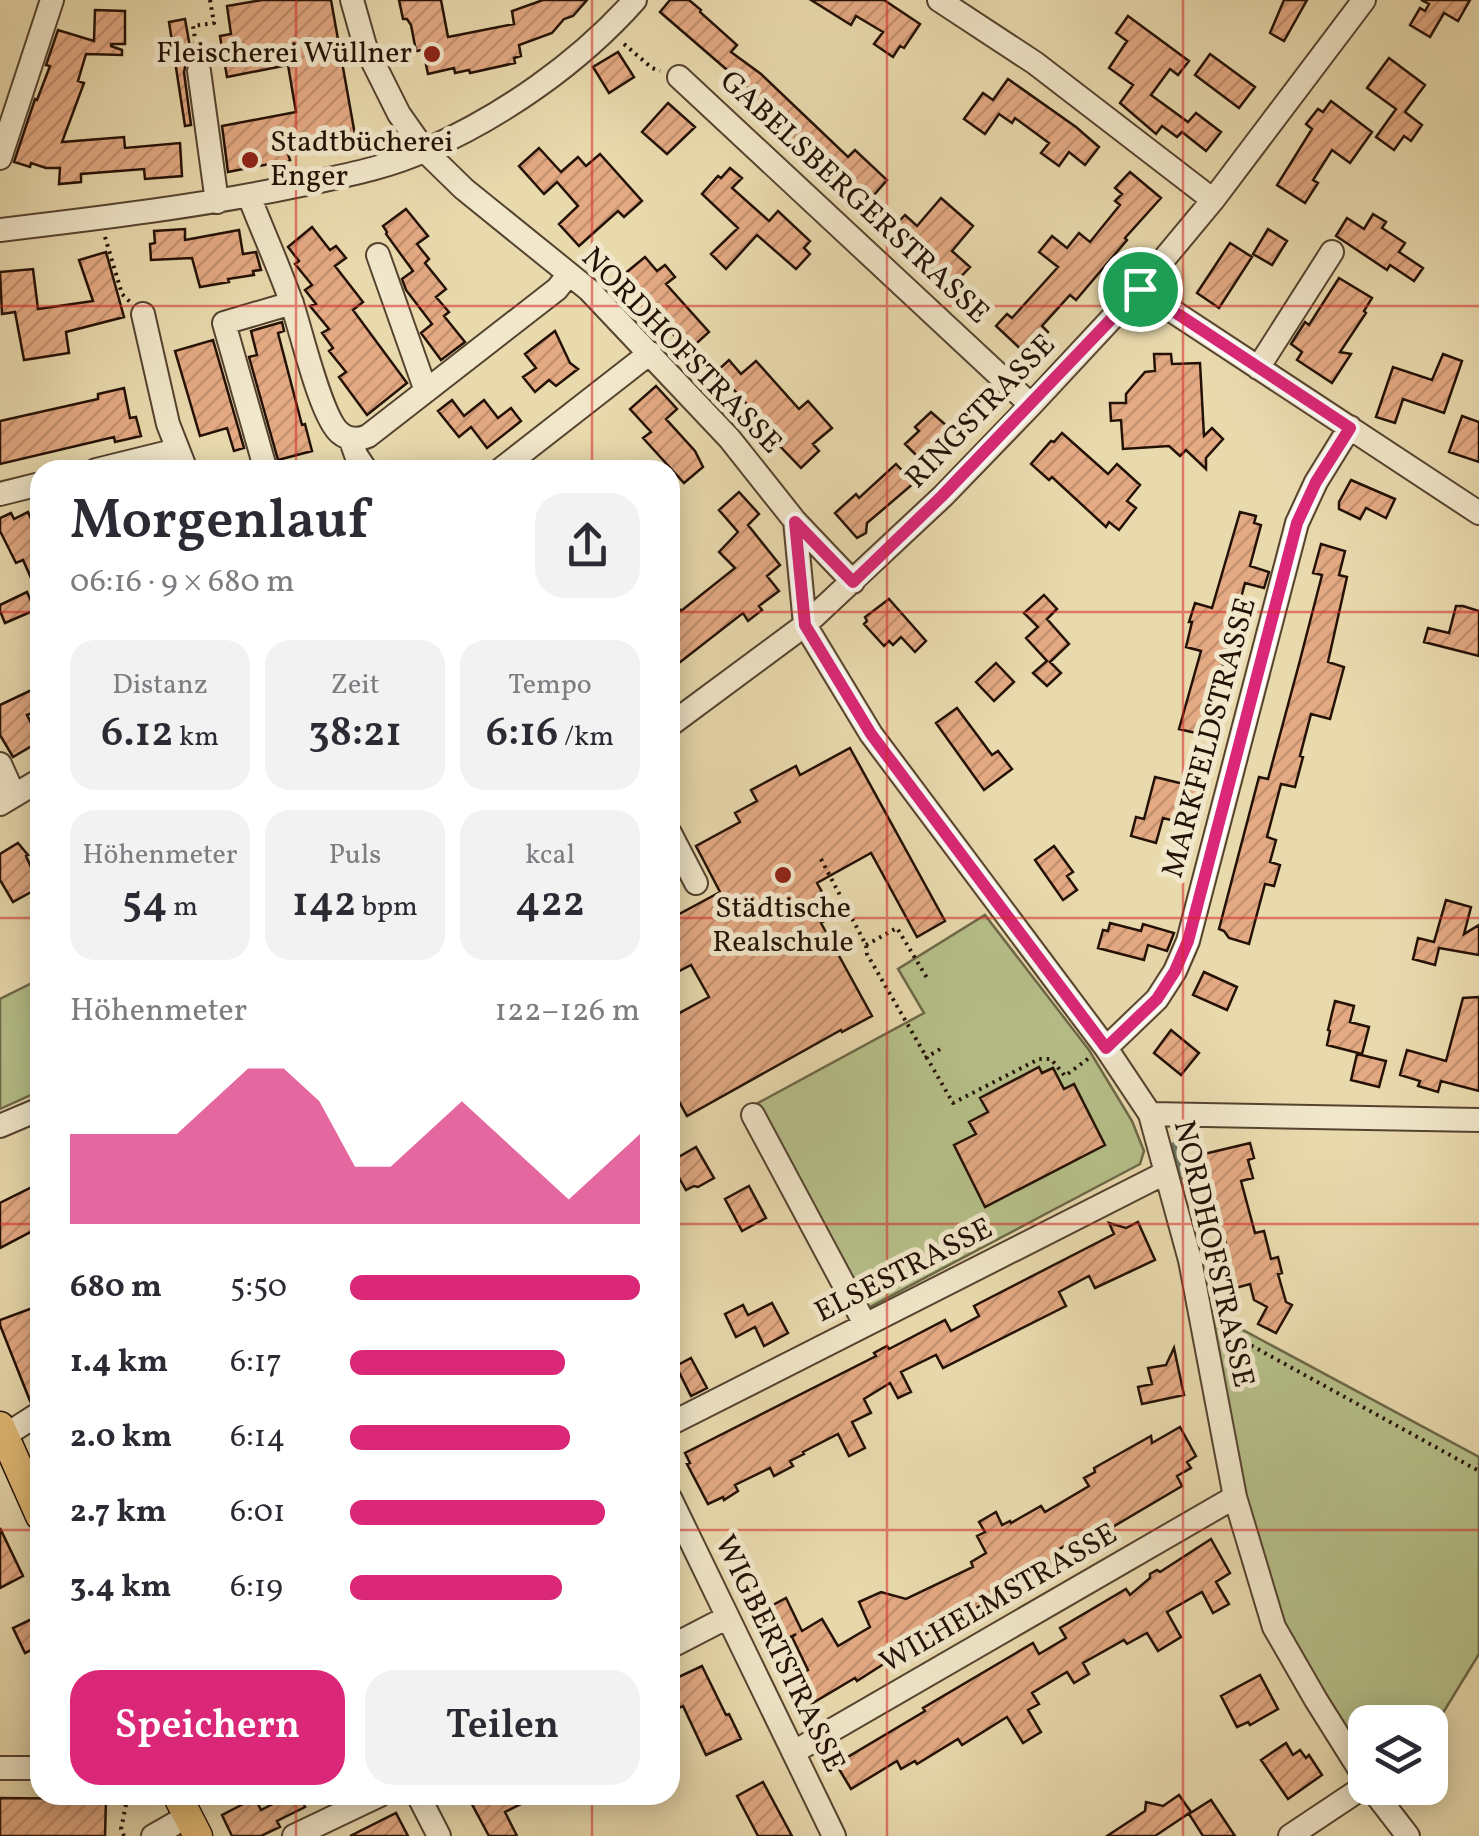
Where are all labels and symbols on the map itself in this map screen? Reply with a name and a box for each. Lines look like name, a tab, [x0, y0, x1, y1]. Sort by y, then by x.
place label: Fleischerei Wüllner	[156, 33, 412, 75]
marker: Fleischerei Wüllner	[421, 43, 443, 65]
street label: GABELSBERGERSTRASSE	[710, 62, 998, 334]
place label: Stadtbücherei Enger	[270, 122, 453, 198]
marker: Stadtbücherei Enger	[239, 149, 261, 171]
street label: NORDHOFSTRASSE	[571, 238, 791, 464]
pin	[1098, 247, 1183, 332]
street label: RINGSTRASSE	[896, 325, 1066, 499]
street label: MARKFELDSTRASSE	[1152, 593, 1268, 883]
marker: Städtische Realschule	[772, 864, 794, 886]
place label: Städtische Realschule	[712, 888, 854, 964]
street label: NORDHOFSTRASSE	[1162, 1116, 1264, 1392]
street label: ELSESTRASSE	[808, 1208, 1000, 1334]
street label: WILHELMSTRASSE	[873, 1514, 1125, 1684]
street label: WIGBERTSTRASSE	[703, 1528, 855, 1780]

